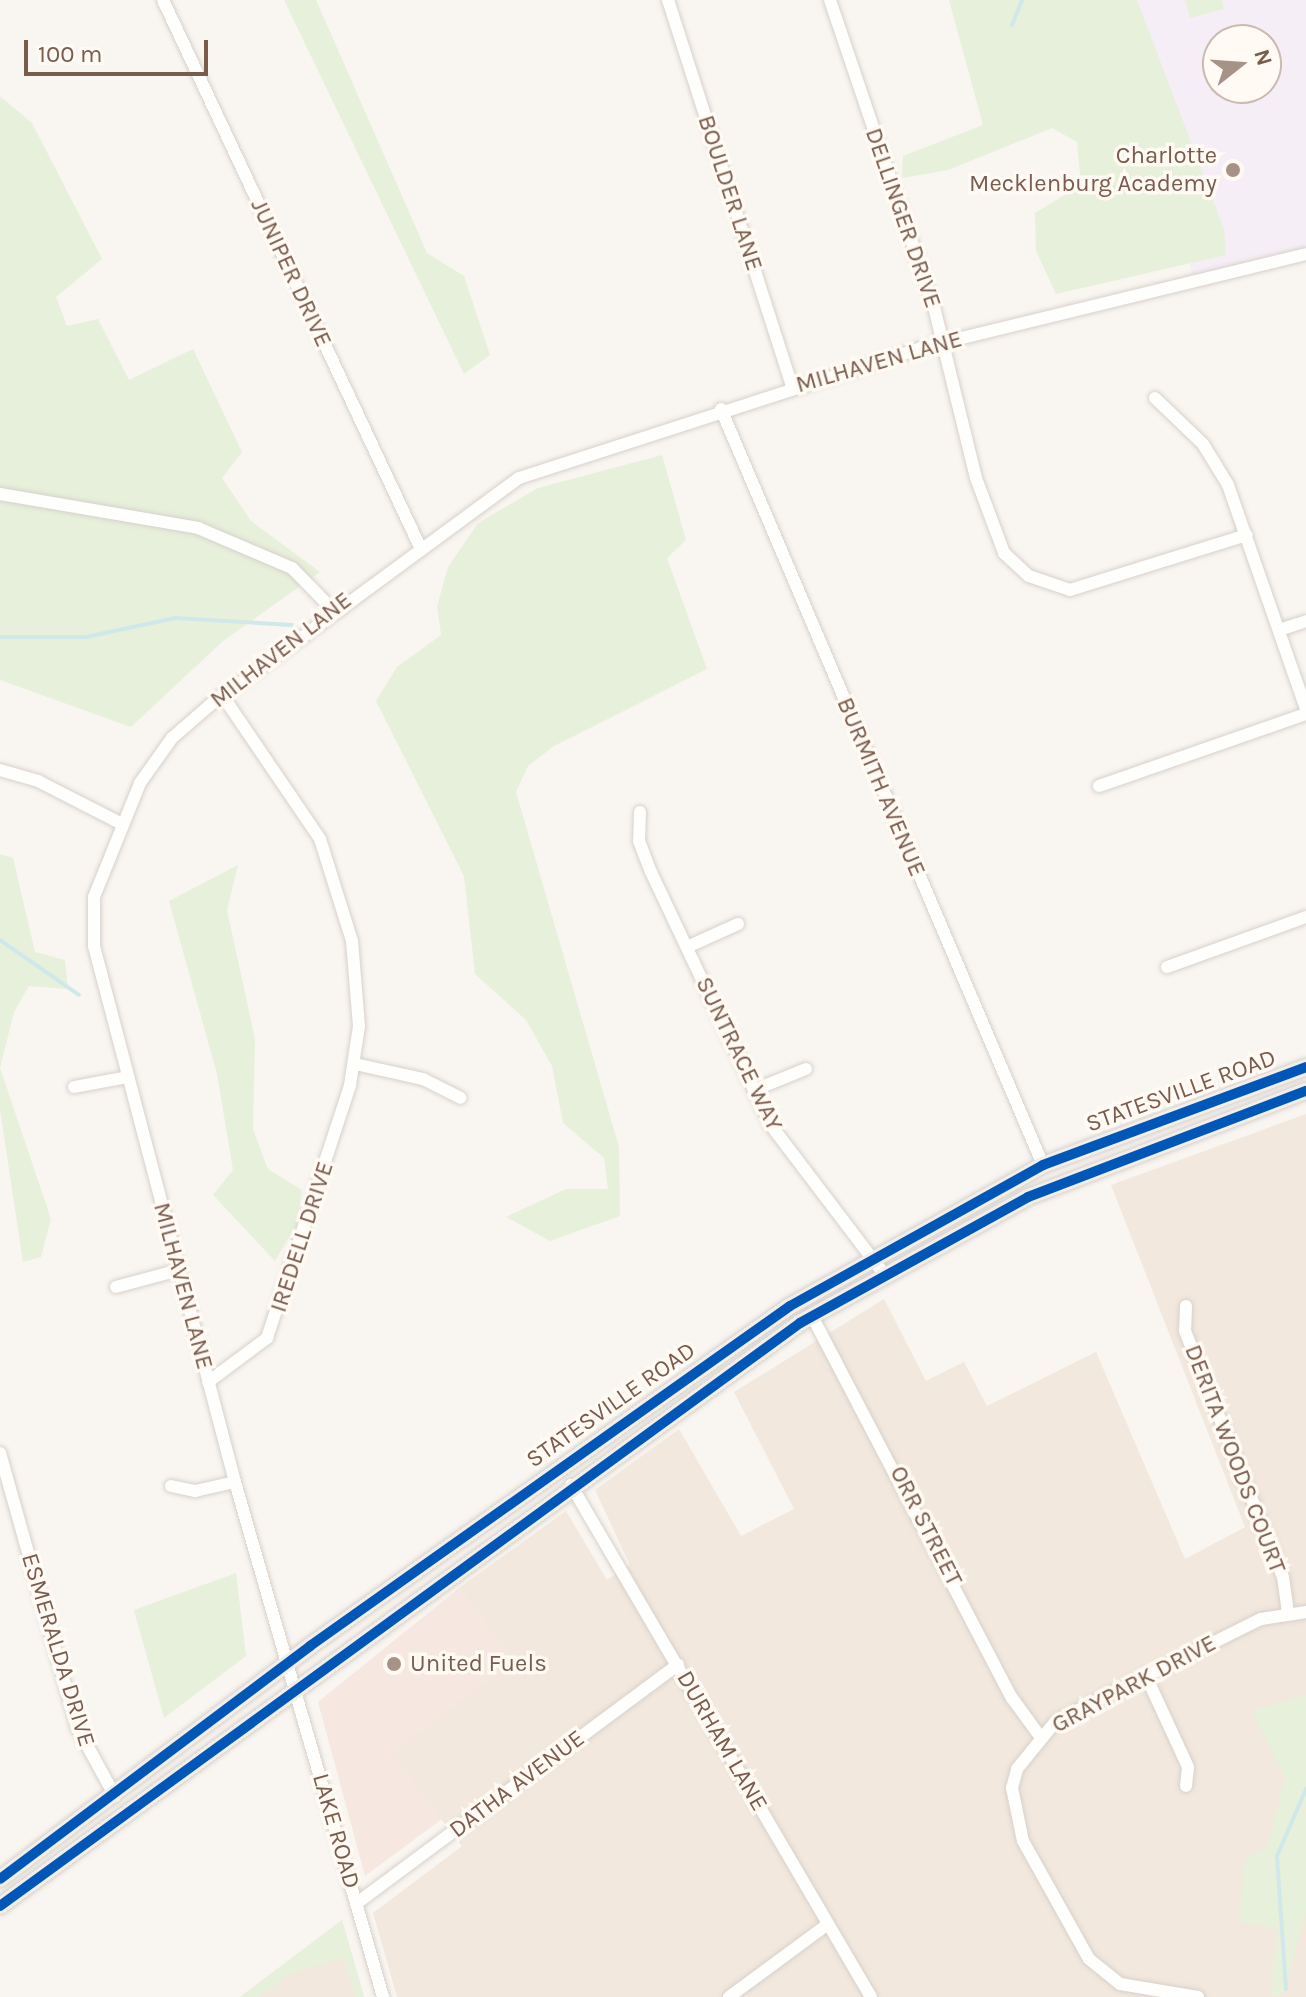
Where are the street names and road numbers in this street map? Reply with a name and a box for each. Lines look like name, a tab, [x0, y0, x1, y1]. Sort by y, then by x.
street label: BOULDER LANE	[691, 112, 769, 274]
street label: DELLINGER DRIVE	[859, 124, 947, 312]
street label: JUNIPER DRIVE	[244, 194, 338, 352]
street label: MILHAVEN LANE	[793, 325, 965, 399]
street label: MILHAVEN LANE	[205, 586, 357, 714]
street label: BURMITH AVENUE	[830, 693, 932, 881]
street label: SUNTRACE WAY	[689, 972, 789, 1136]
street label: STATESVILLE ROAD	[1082, 1043, 1280, 1139]
street label: IREDELL DRIVE	[264, 1158, 340, 1316]
street label: MILHAVEN LANE	[147, 1199, 219, 1373]
street label: STATESVILLE ROAD	[521, 1336, 701, 1474]
street label: DERITA WOODS COURT	[1178, 1341, 1292, 1577]
street label: ORR STREET	[883, 1461, 969, 1591]
street label: ESMERALDA DRIVE	[15, 1550, 101, 1750]
street label: GRAYPARK DRIVE	[1047, 1629, 1221, 1739]
street label: DURHAM LANE	[670, 1666, 774, 1816]
street label: DATHA AVENUE	[444, 1724, 590, 1844]
street label: LAKE ROAD	[306, 1770, 366, 1892]

